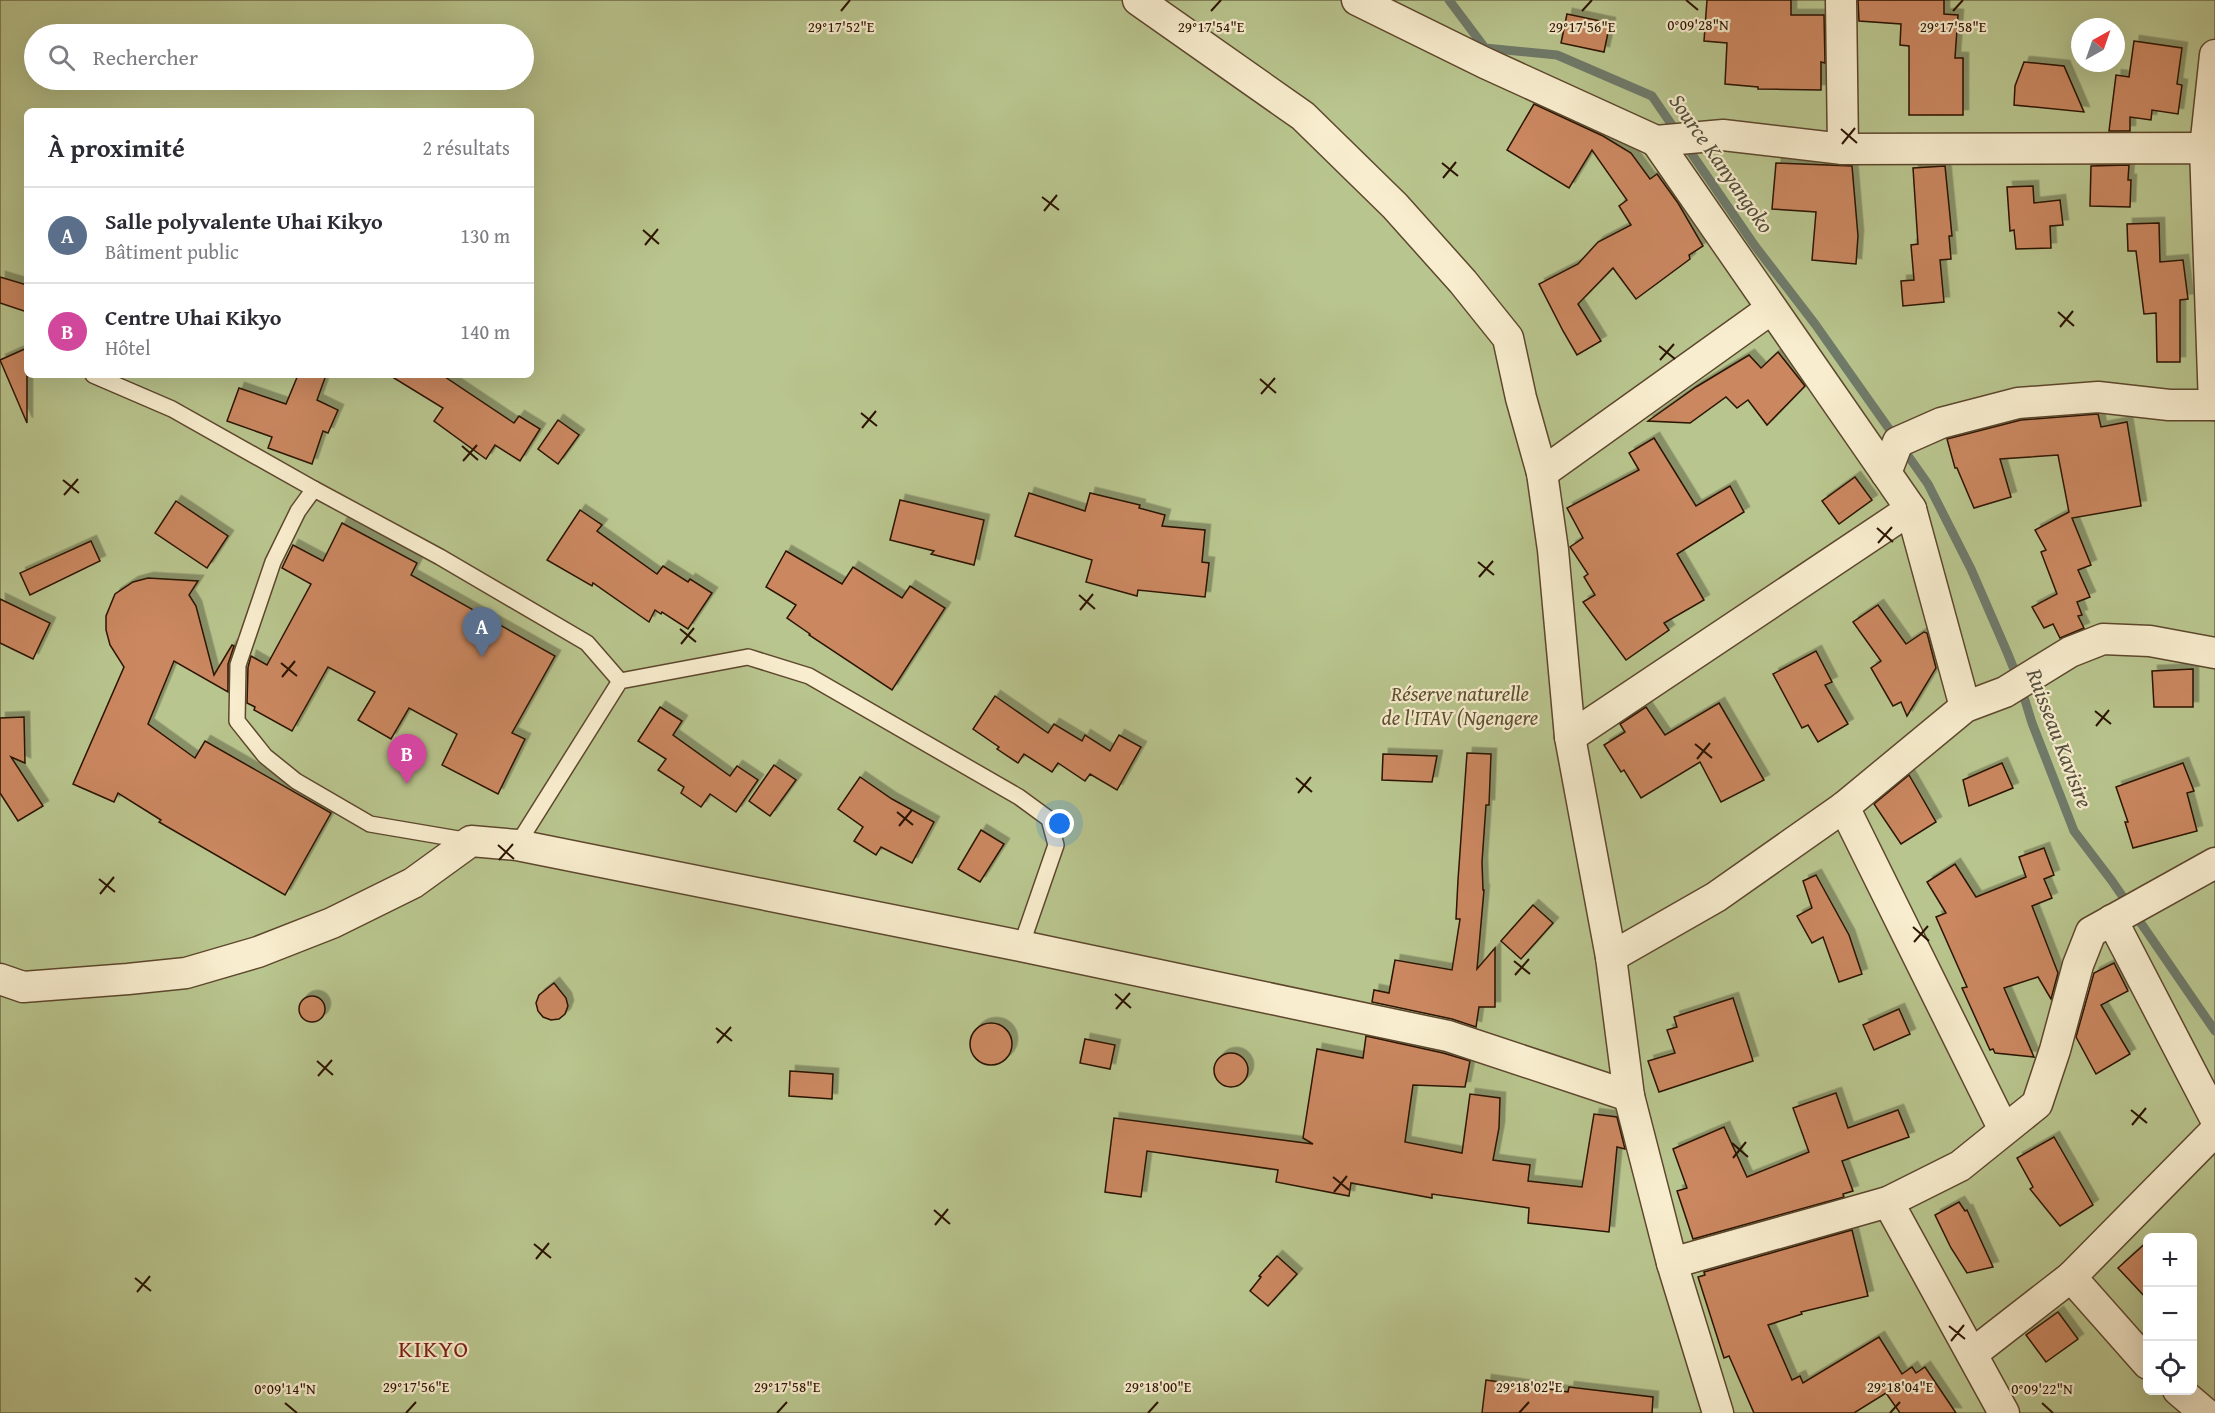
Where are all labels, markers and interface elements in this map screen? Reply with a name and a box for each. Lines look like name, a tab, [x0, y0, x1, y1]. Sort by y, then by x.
text: 0°09'28"N	[1667, 14, 1729, 35]
text: 29°17'52"E	[808, 16, 875, 37]
text: 29°17'54"E	[1178, 16, 1245, 37]
text: 29°17'56"E	[1549, 16, 1616, 37]
text: 29°17'58"E	[1920, 16, 1987, 37]
north arrow	[2071, 18, 2125, 72]
search box	[24, 24, 534, 90]
icon: search	[45, 41, 78, 74]
text: Rechercher	[93, 41, 198, 73]
water label: Source Kanyangoko	[1662, 87, 1782, 239]
text: À proximité	[48, 128, 185, 167]
text: 2 résultats	[422, 133, 510, 162]
text: Salle polyvalente Uhai Kikyo	[105, 205, 383, 237]
text: A	[61, 221, 74, 250]
text: 130 m	[460, 221, 510, 250]
text: Bâtiment public	[105, 237, 239, 266]
text: Centre Uhai Kikyo	[105, 301, 282, 333]
text: B	[61, 317, 74, 346]
text: 140 m	[460, 317, 510, 346]
text: Hôtel	[105, 333, 151, 362]
pin: A	[462, 608, 502, 657]
water label: Ruisseau Kavisire	[2018, 663, 2101, 812]
park label: Réserve naturelle de l'ITAV (Ngengere	[1382, 678, 1538, 733]
pin: B	[388, 734, 426, 784]
your location	[1045, 809, 1074, 838]
map controls	[2143, 1233, 2197, 1395]
button: +	[2143, 1233, 2197, 1287]
button: −	[2143, 1287, 2197, 1341]
district label: KIKYO	[398, 1331, 470, 1366]
button: locate	[2143, 1341, 2197, 1395]
text: 29°17'56"E	[383, 1376, 450, 1397]
text: 29°17'58"E	[754, 1376, 821, 1397]
text: 29°18'00"E	[1125, 1376, 1192, 1397]
text: 29°18'02"E	[1496, 1376, 1563, 1397]
text: 29°18'04"E	[1867, 1376, 1934, 1397]
text: 0°09'14"N	[254, 1378, 316, 1399]
text: 0°09'22"N	[2011, 1378, 2073, 1399]

